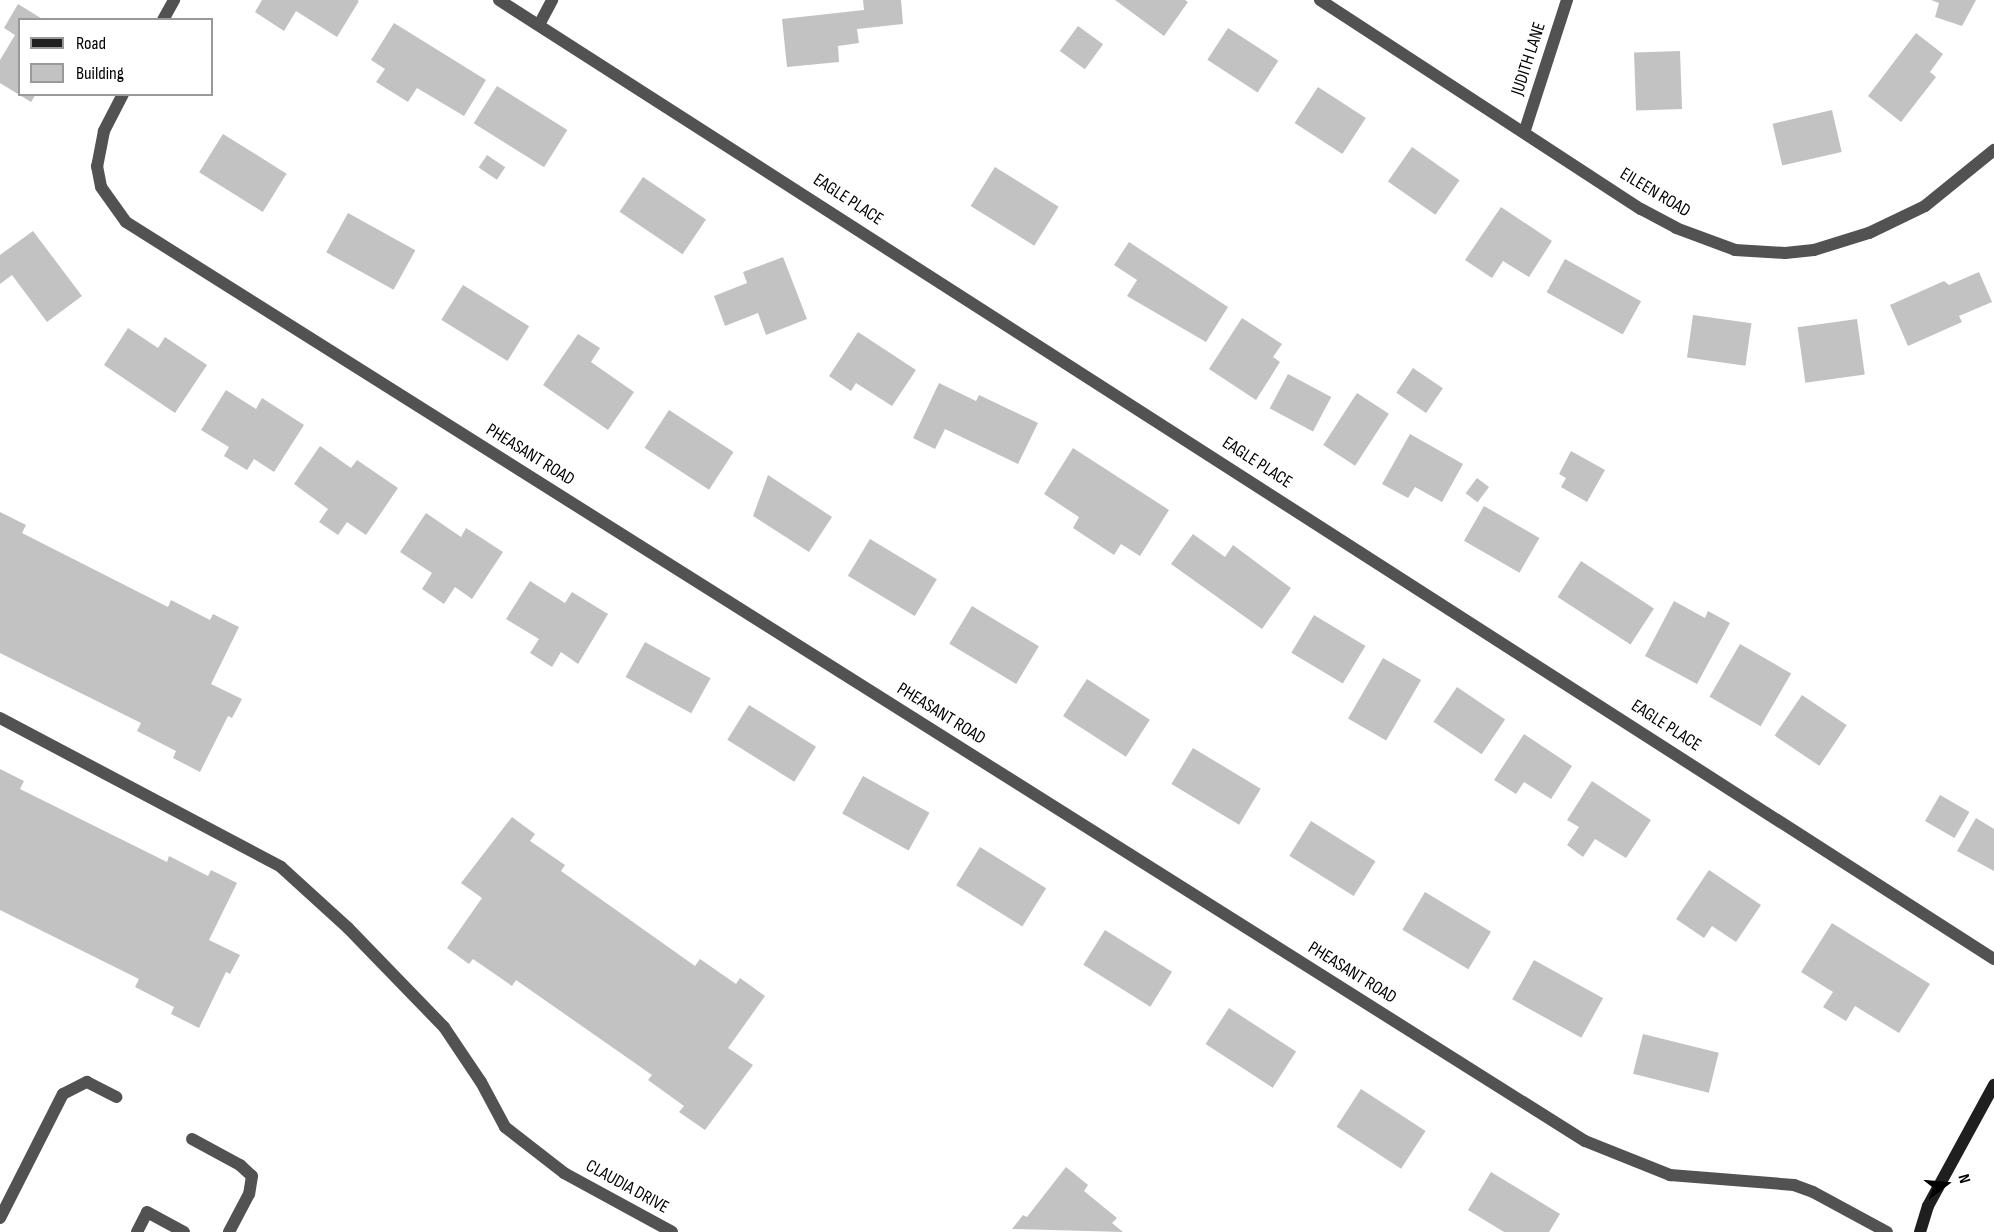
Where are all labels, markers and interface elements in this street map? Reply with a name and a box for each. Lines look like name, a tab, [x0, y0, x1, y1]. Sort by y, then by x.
legend	[18, 18, 213, 96]
street label: JUDITH LANE	[1507, 20, 1551, 98]
text: Road	[76, 33, 106, 54]
text: Building	[76, 63, 124, 84]
street label: EILEEN ROAD	[1616, 164, 1694, 222]
street label: EAGLE PLACE	[809, 169, 887, 231]
street label: PHEASANT ROAD	[482, 419, 578, 491]
street label: EAGLE PLACE	[1218, 432, 1296, 494]
street label: PHEASANT ROAD	[893, 678, 989, 750]
street label: EAGLE PLACE	[1627, 695, 1705, 757]
street label: PHEASANT ROAD	[1304, 937, 1400, 1009]
north arrow	[1916, 1154, 1976, 1214]
street label: CLAUDIA DRIVE	[582, 1155, 672, 1219]
text: N	[1953, 1172, 1974, 1186]

